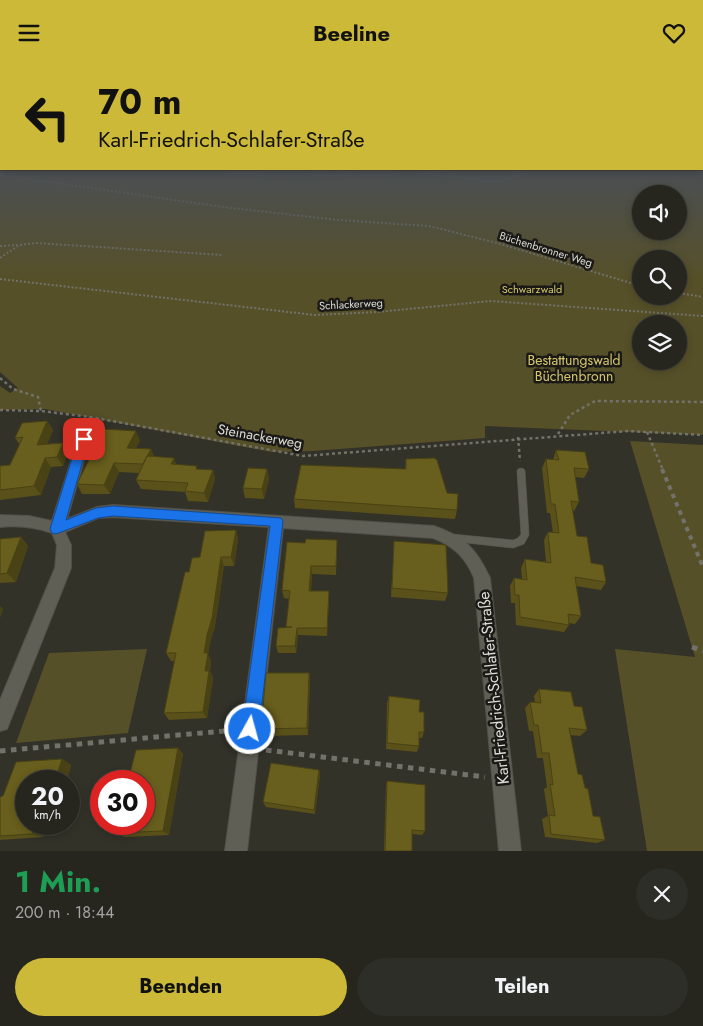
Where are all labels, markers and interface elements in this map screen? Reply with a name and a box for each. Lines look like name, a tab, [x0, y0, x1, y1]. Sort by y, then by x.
text: Beeline	[313, 17, 390, 49]
icon: menu	[15, 19, 43, 47]
icon: heart	[660, 19, 688, 47]
text: 70 m	[98, 77, 181, 127]
icon: left	[15, 85, 80, 150]
text: Karl-Friedrich-Schlafer-Straße	[98, 123, 365, 155]
map controls	[632, 185, 687, 370]
button: sound	[632, 185, 687, 240]
street label: Büchenbronner Weg	[498, 227, 594, 271]
button: search	[632, 250, 687, 305]
park label: Schwarzwald	[502, 281, 562, 297]
street label: Schlackerweg	[319, 294, 383, 314]
button: layers	[632, 315, 687, 370]
park label: Bestattungswald Büchenbronn	[527, 350, 621, 386]
pin	[63, 418, 105, 460]
street label: Steinackerweg	[216, 419, 304, 453]
icon: arrive	[70, 425, 98, 453]
street label: Karl-Friedrich-Schlafer-Straße	[472, 590, 515, 786]
position arrow	[223, 702, 275, 754]
speed limit sign: 30	[90, 770, 155, 835]
text: 20	[31, 778, 64, 814]
text: km/h	[34, 806, 61, 824]
text: 1 Min.	[15, 860, 101, 903]
button: close	[636, 868, 688, 920]
text: 200 m · 18:44	[15, 901, 114, 924]
button: Beenden	[15, 958, 347, 1016]
button: Teilen	[357, 958, 688, 1016]

